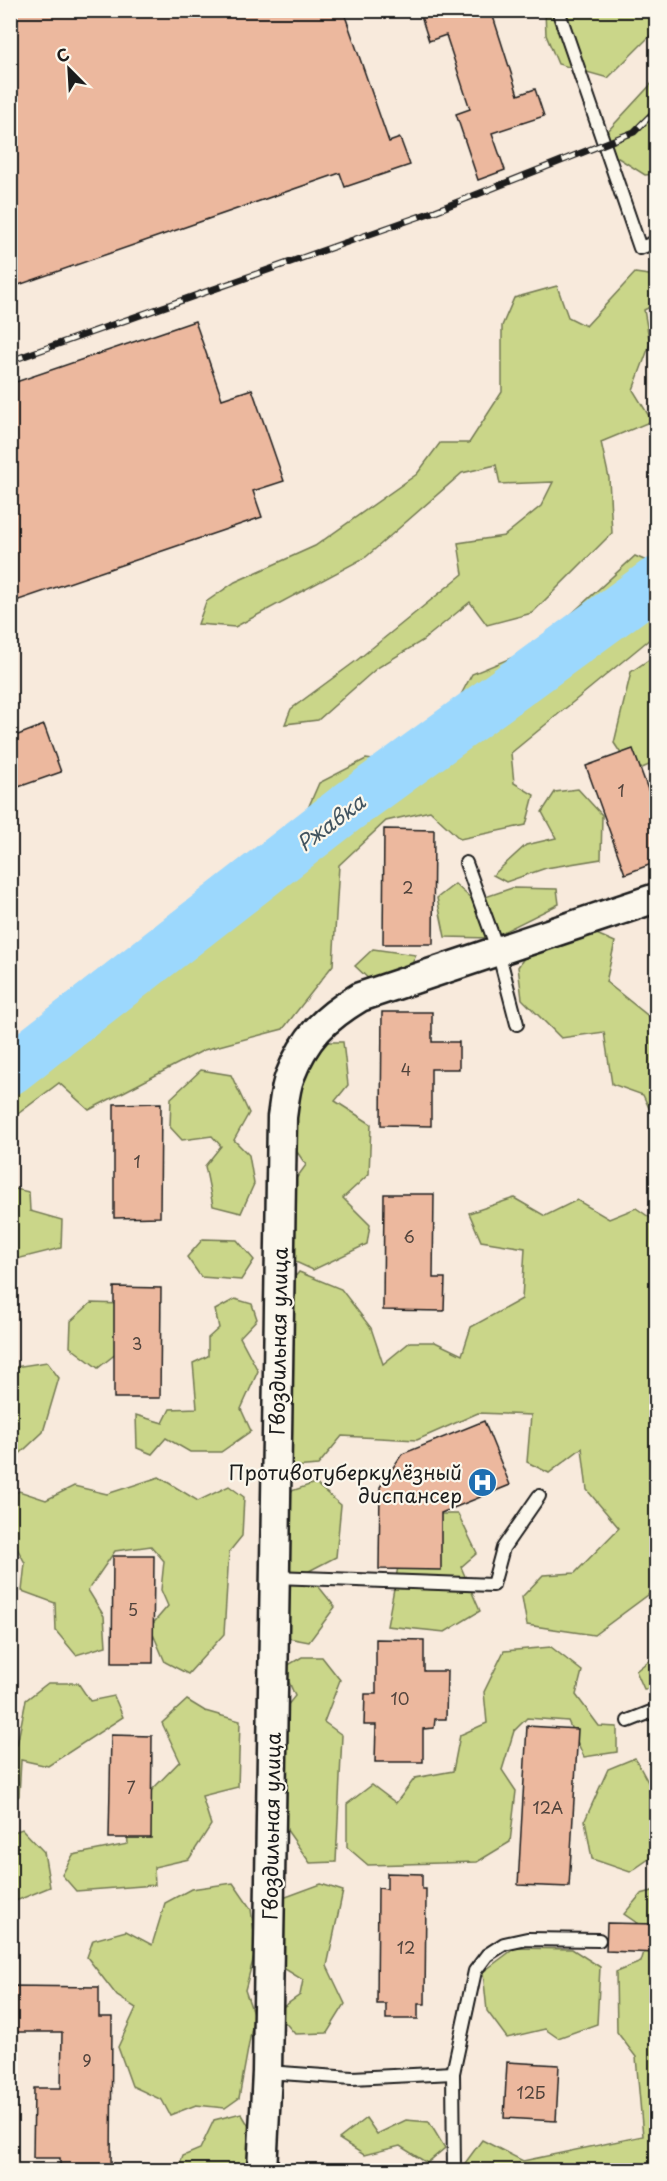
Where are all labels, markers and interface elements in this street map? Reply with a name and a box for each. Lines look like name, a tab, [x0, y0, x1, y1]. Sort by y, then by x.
north arrow	[39, 39, 99, 99]
text: С	[52, 41, 73, 68]
house number: 1	[617, 778, 625, 802]
water label: Ржавка	[289, 785, 372, 859]
house number: 2	[402, 875, 414, 899]
house number: 4	[401, 1057, 411, 1081]
house number: 1	[133, 1149, 141, 1173]
house number: 6	[403, 1224, 415, 1248]
street label: Гвоздильная улица	[261, 1247, 295, 1435]
house number: 3	[132, 1331, 142, 1355]
place label: Противотуберкулёзный диспансер	[229, 1457, 462, 1510]
hospital icon: Противотуберкулёзный диспансер	[467, 1467, 499, 1499]
house number: 5	[128, 1597, 138, 1621]
house number: 10	[391, 1686, 409, 1710]
street label: Гвоздильная улица	[254, 1732, 288, 1920]
house number: 7	[126, 1775, 136, 1799]
house number: 12А	[533, 1795, 563, 1819]
house number: 12	[397, 1935, 415, 1959]
house number: 9	[82, 2048, 92, 2072]
house number: 12Б	[517, 2080, 545, 2104]

